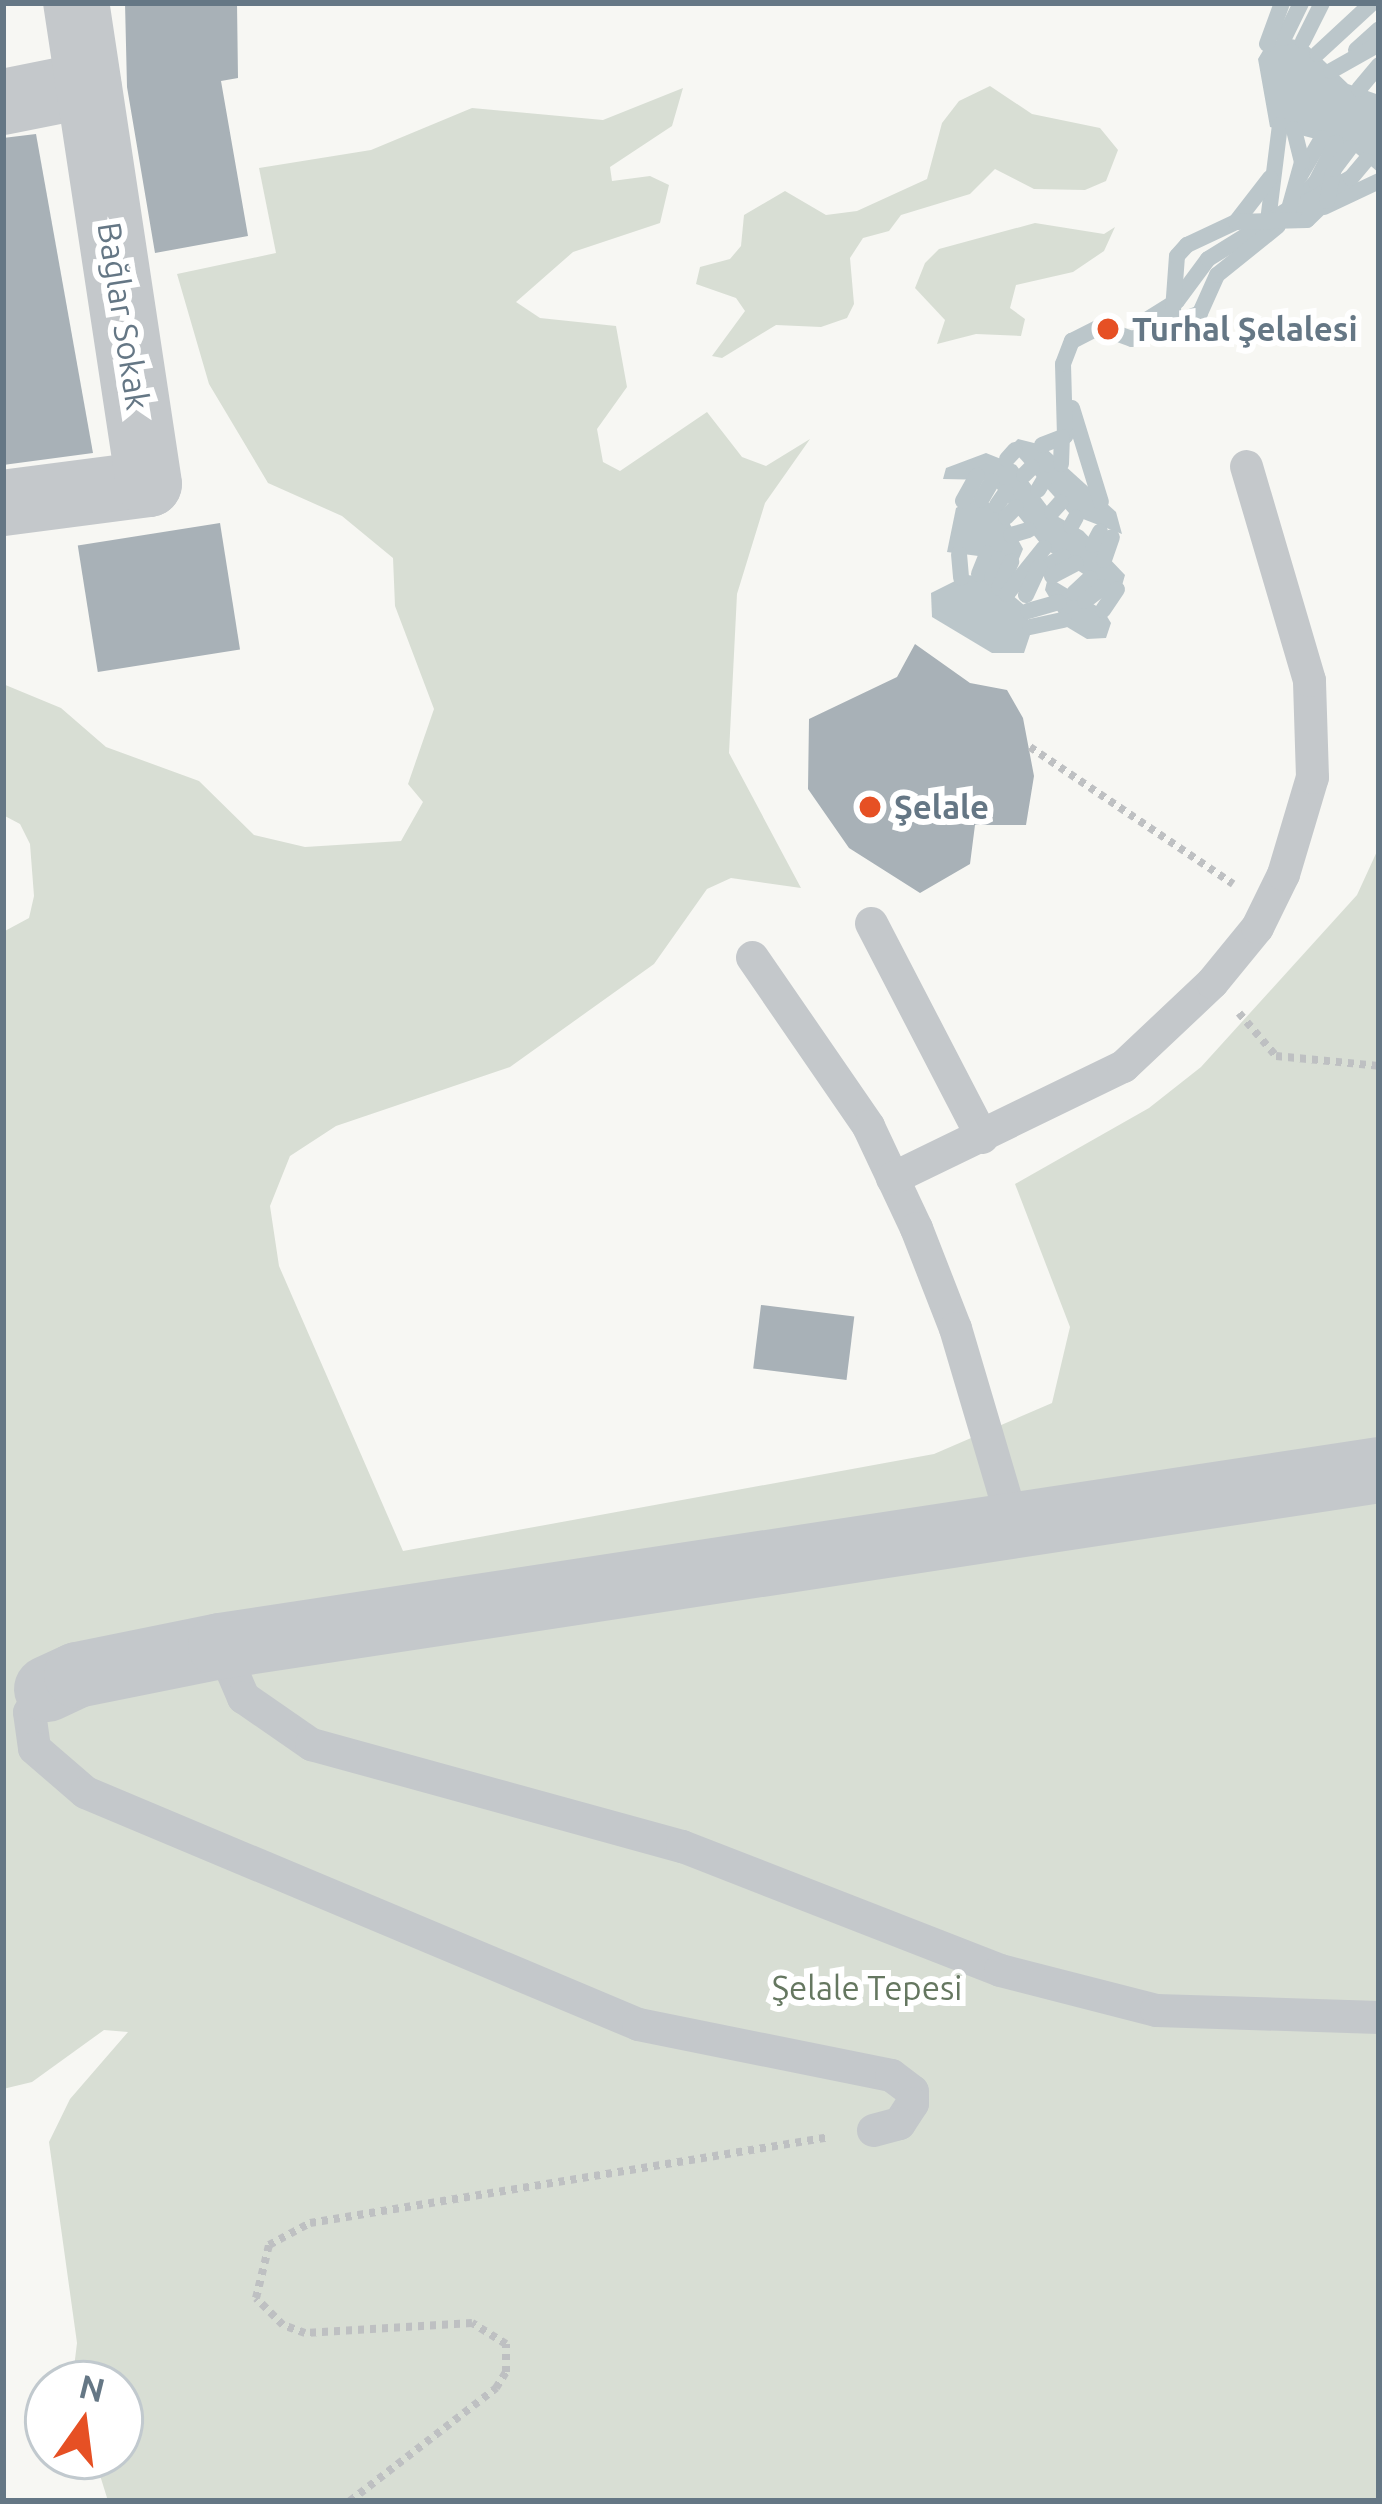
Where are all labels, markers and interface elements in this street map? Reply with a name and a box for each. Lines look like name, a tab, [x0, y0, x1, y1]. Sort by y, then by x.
street label: Bağlar Sokak	[90, 219, 158, 413]
place label: Turhal Şelalesi	[1132, 309, 1358, 349]
marker: Turhal Şelalesi	[1095, 316, 1121, 342]
place label: Şelale	[894, 787, 989, 827]
marker: Şelale	[857, 794, 883, 820]
park label: Şelale Tepesi	[772, 1968, 962, 2008]
north arrow	[24, 2360, 144, 2480]
text: N	[76, 2367, 109, 2408]

